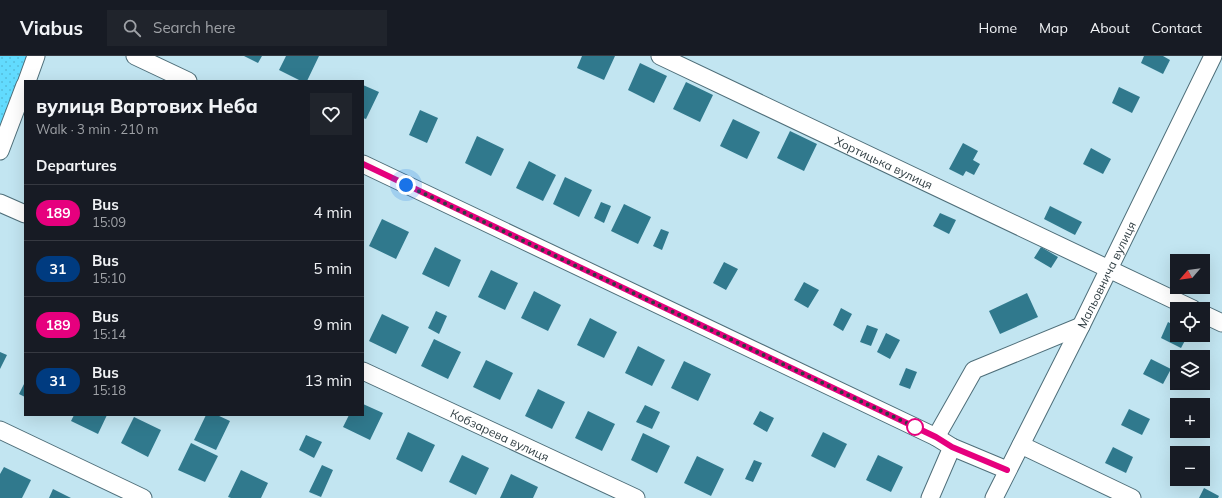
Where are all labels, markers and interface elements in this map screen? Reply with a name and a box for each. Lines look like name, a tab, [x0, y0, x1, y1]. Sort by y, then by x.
search box	[107, 10, 387, 46]
text: Viabus	[20, 16, 83, 40]
icon: search	[121, 17, 143, 39]
text: Search here	[153, 18, 236, 37]
text: Home	[978, 19, 1017, 37]
text: Map	[1039, 19, 1068, 37]
text: About	[1090, 19, 1130, 37]
text: Contact	[1152, 19, 1202, 37]
button: heart	[310, 93, 352, 135]
text: вулиця Вартових Неба	[36, 94, 258, 118]
text: Walk · 3 min · 210 m	[36, 121, 158, 137]
street label: Хортицька вулиця	[833, 133, 935, 192]
text: Departures	[36, 156, 117, 175]
your location	[396, 175, 416, 195]
text: Bus	[92, 195, 119, 214]
text: 4 min	[314, 203, 352, 222]
text: 189	[45, 204, 71, 222]
text: 15:09	[92, 214, 126, 230]
street label: Мальовнича вулиця	[1074, 219, 1139, 331]
text: Bus	[92, 251, 119, 270]
north arrow	[1170, 254, 1210, 294]
map controls	[1170, 254, 1210, 486]
text: 5 min	[314, 259, 352, 278]
text: 31	[50, 260, 66, 278]
text: 15:10	[92, 270, 126, 286]
button: locate	[1170, 302, 1210, 342]
text: Bus	[92, 307, 119, 326]
text: 9 min	[314, 315, 352, 334]
text: 189	[45, 316, 71, 334]
text: 15:14	[92, 326, 126, 342]
button: layers	[1170, 350, 1210, 390]
text: Bus	[92, 363, 119, 382]
text: 13 min	[305, 371, 352, 390]
text: 31	[50, 372, 66, 390]
text: 15:18	[92, 382, 126, 398]
button: +	[1170, 398, 1210, 438]
street label: Кобзарева вулиця	[448, 405, 552, 464]
unlabelled marker	[906, 418, 924, 436]
button: −	[1170, 446, 1210, 486]

